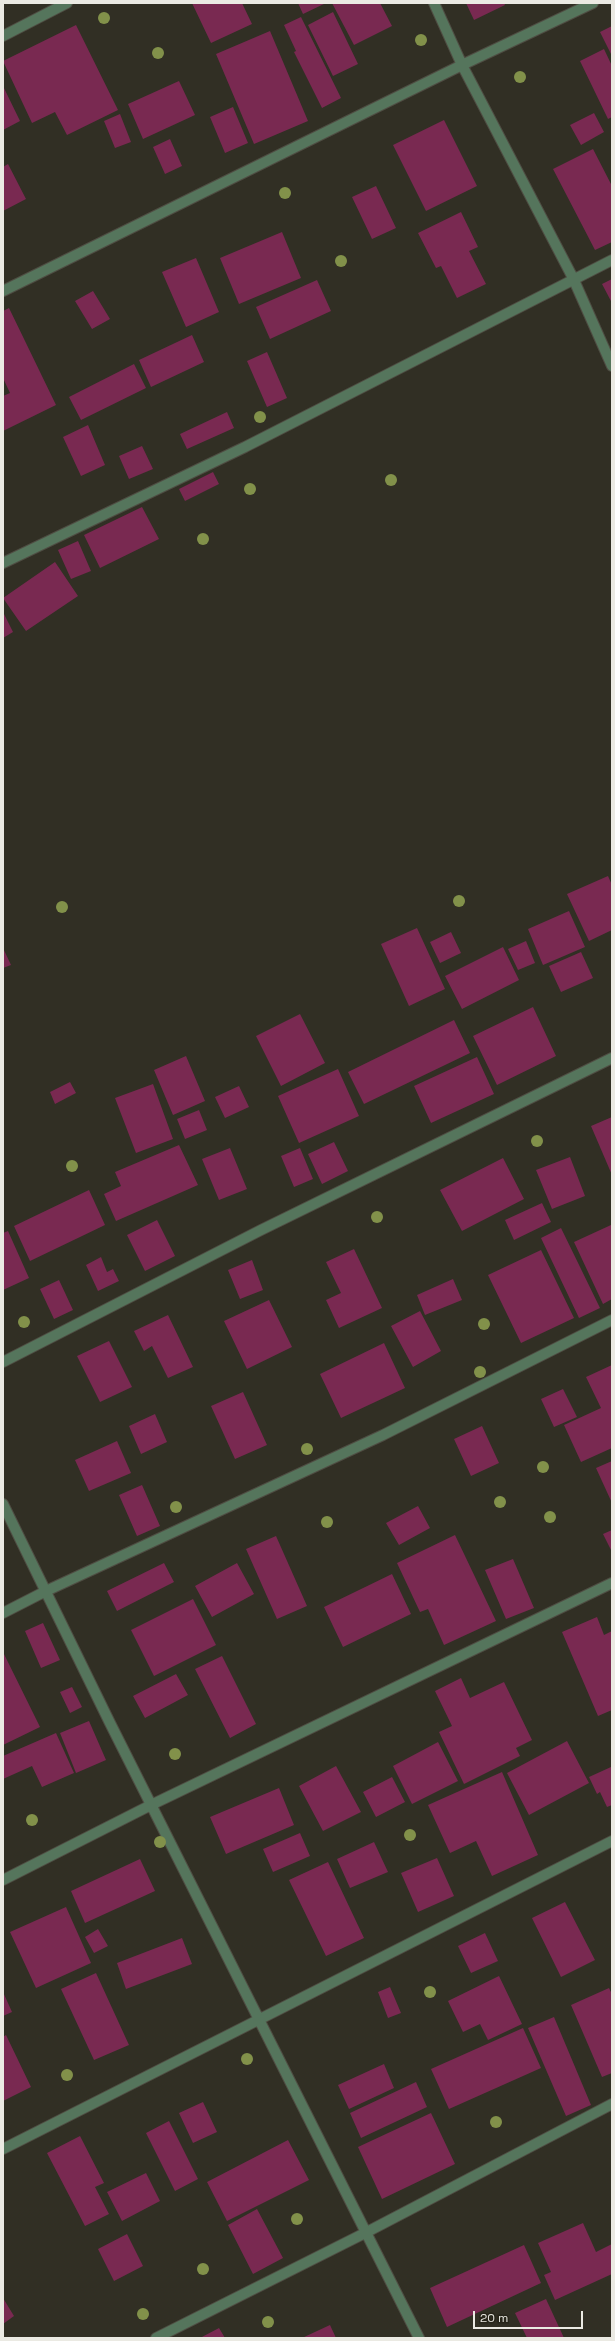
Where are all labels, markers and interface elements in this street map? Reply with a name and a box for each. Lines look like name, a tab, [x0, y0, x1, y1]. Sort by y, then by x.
scale bar	[475, 2303, 585, 2329]
text: 20 m	[480, 2310, 508, 2326]

